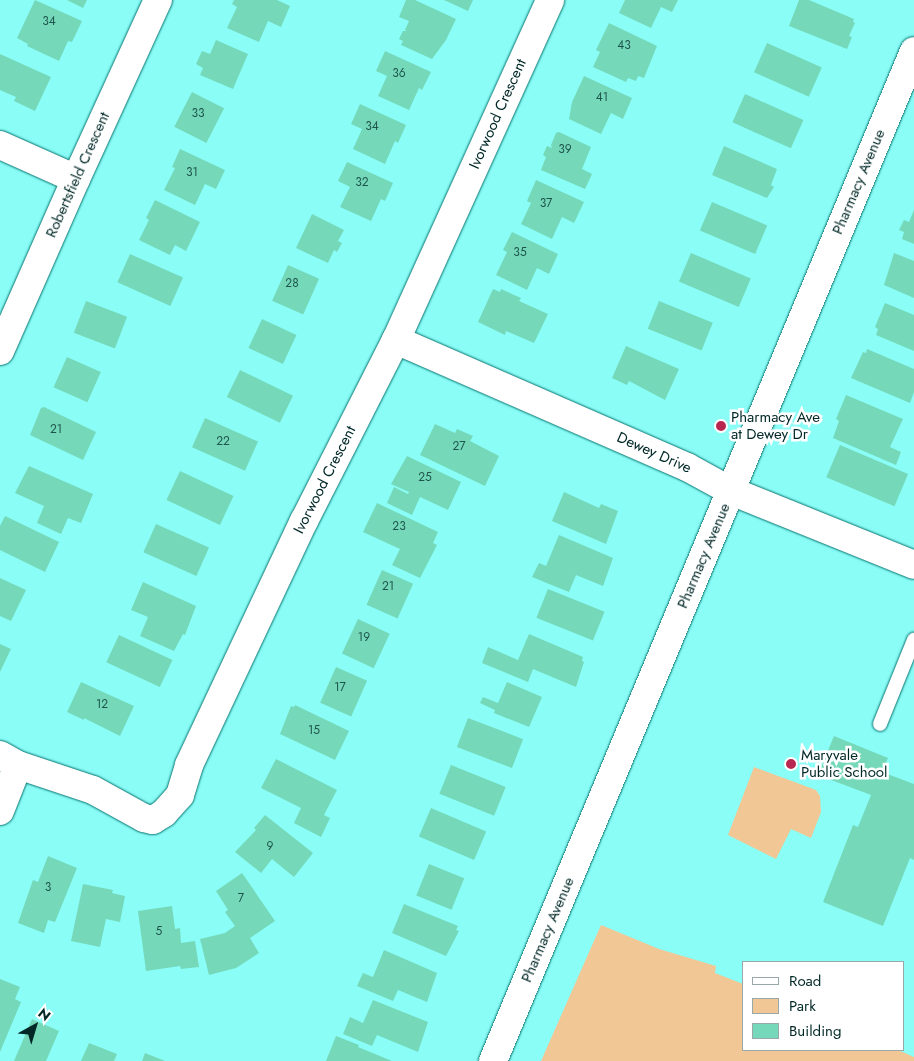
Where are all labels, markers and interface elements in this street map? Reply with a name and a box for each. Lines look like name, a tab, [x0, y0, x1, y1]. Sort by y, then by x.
house number: 34	[42, 15, 56, 29]
house number: 43	[617, 39, 631, 53]
street label: Ivorwood Crescent	[466, 56, 530, 172]
house number: 36	[392, 67, 406, 81]
house number: 41	[596, 91, 608, 105]
house number: 33	[191, 107, 205, 121]
street label: Robertsfield Crescent	[42, 109, 114, 241]
house number: 34	[365, 120, 379, 134]
street label: Pharmacy Avenue	[829, 127, 889, 237]
house number: 39	[558, 143, 572, 157]
house number: 31	[186, 166, 198, 180]
house number: 32	[355, 176, 369, 190]
house number: 37	[540, 197, 552, 211]
house number: 35	[513, 246, 527, 260]
house number: 28	[285, 277, 299, 291]
place label: Pharmacy Ave at Dewey Dr	[731, 408, 820, 443]
marker: Pharmacy Ave at Dewey Dr	[715, 420, 727, 432]
house number: 21	[50, 423, 62, 437]
street label: Ivorwood Crescent	[290, 423, 360, 537]
street label: Dewey Drive	[614, 429, 694, 477]
house number: 22	[216, 435, 230, 449]
house number: 27	[452, 440, 466, 454]
house number: 25	[418, 471, 432, 485]
street label: Pharmacy Avenue	[674, 501, 734, 611]
house number: 23	[392, 520, 406, 534]
house number: 21	[382, 580, 394, 594]
house number: 19	[358, 631, 370, 645]
house number: 17	[334, 681, 346, 695]
house number: 12	[96, 698, 108, 712]
house number: 15	[308, 724, 320, 738]
place label: Maryvale Public School	[801, 746, 887, 781]
marker: Maryvale Public School	[785, 758, 797, 770]
house number: 9	[267, 840, 273, 854]
street label: Pharmacy Avenue	[518, 875, 578, 985]
house number: 3	[45, 881, 51, 895]
house number: 7	[238, 892, 244, 906]
house number: 5	[156, 925, 162, 939]
legend	[742, 961, 904, 1051]
text: Road	[789, 970, 821, 992]
text: Park	[789, 995, 816, 1017]
north arrow	[10, 1001, 60, 1051]
text: N	[34, 1003, 55, 1026]
text: Building	[789, 1020, 841, 1042]

